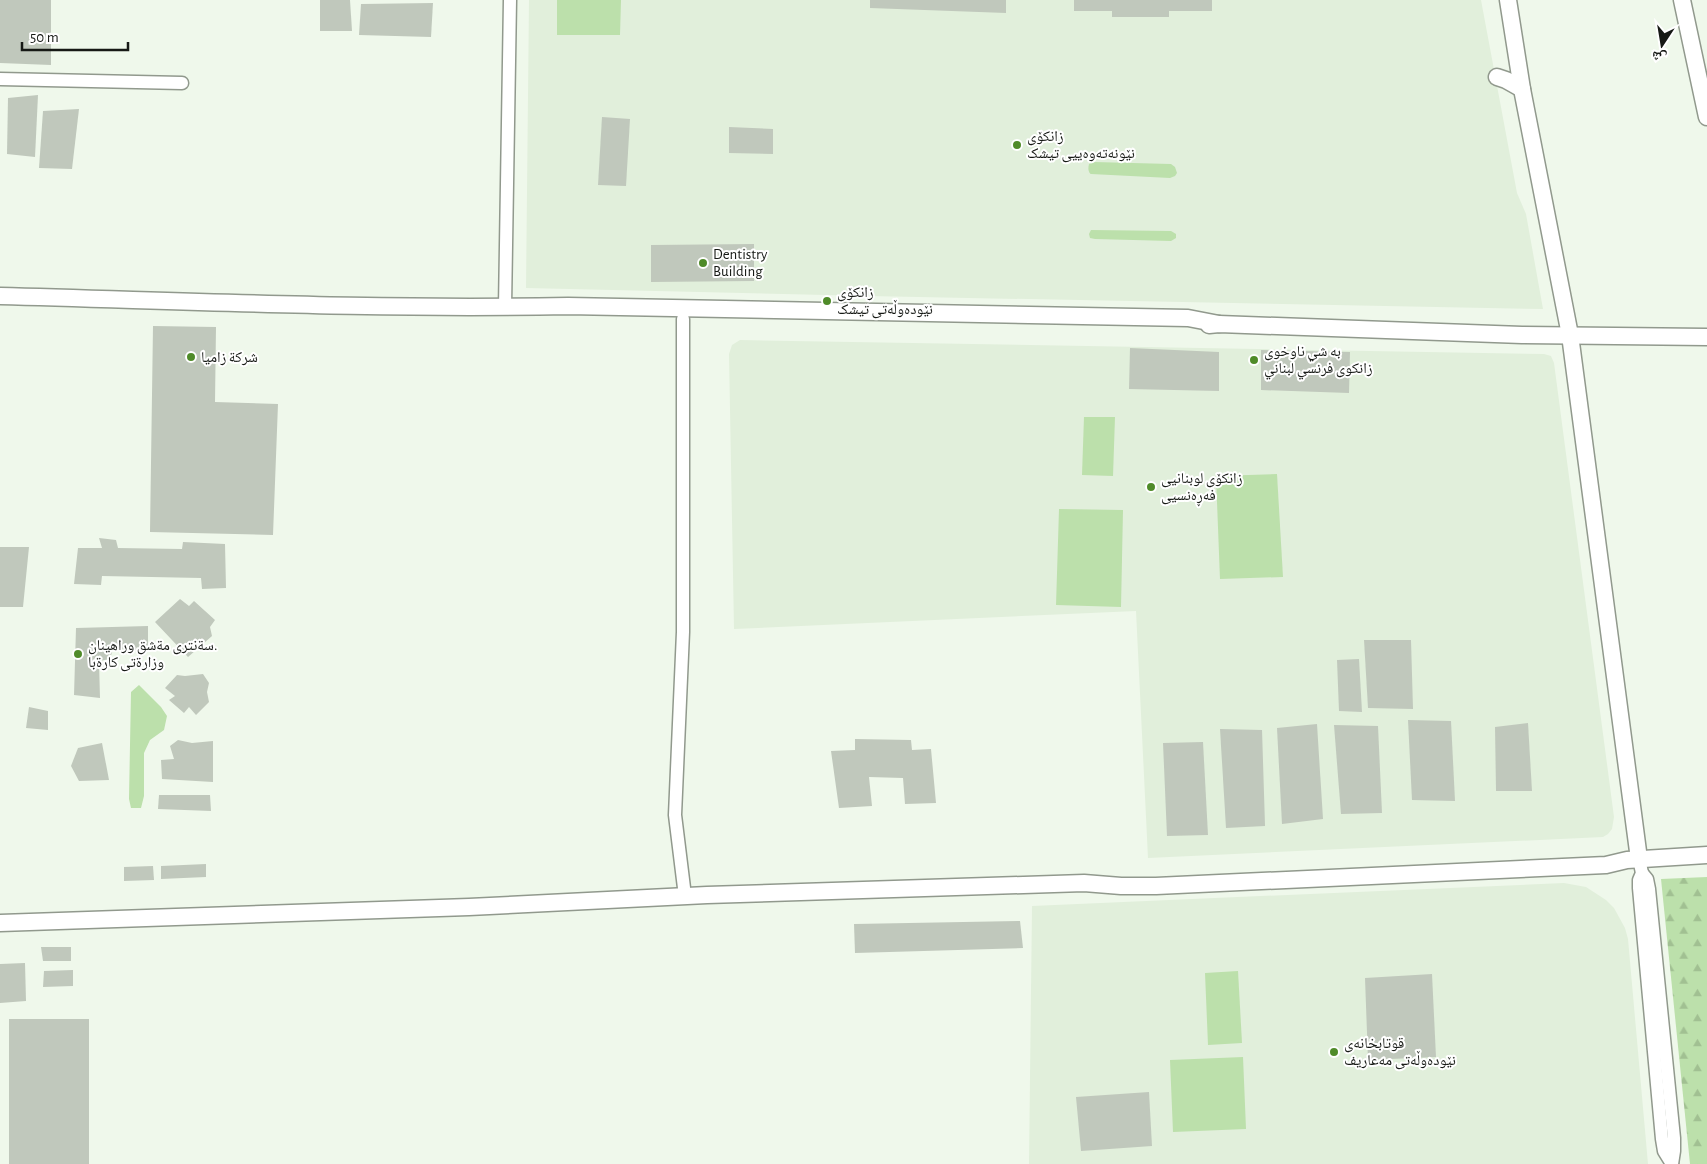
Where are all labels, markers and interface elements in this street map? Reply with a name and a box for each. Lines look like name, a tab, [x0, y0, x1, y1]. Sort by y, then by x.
scale bar	[22, 20, 129, 52]
north arrow	[1637, 20, 1687, 70]
text: 50 m	[30, 30, 59, 45]
text: ش	[1651, 47, 1668, 65]
place label: زانکۆی نێونەتەوەییی تیشک	[1027, 129, 1135, 163]
marker: زانکۆی نێونەتەوەییی تیشک	[1011, 139, 1023, 151]
place label: Dentistry Building	[713, 247, 768, 279]
marker: Dentistry Building	[697, 257, 709, 269]
place label: زانکۆی نێودەوڵەتی تیشک	[837, 285, 933, 319]
marker: زانکۆی نێودەوڵەتی تیشک	[821, 295, 833, 307]
place label: به شي ناوخوى زانكوى فرنسي لبناني	[1264, 344, 1373, 379]
place label: شركة زاميا	[201, 350, 258, 366]
marker: شركة زاميا	[185, 351, 197, 363]
marker: به شي ناوخوى زانكوى فرنسي لبناني	[1248, 354, 1260, 366]
place label: زانکۆی لوبنانیی فەڕەنسیی	[1161, 471, 1243, 507]
marker: زانکۆی لوبنانیی فەڕەنسیی	[1145, 481, 1157, 493]
place label: سةنترى مةشق وراهينان. وزارةتى كارةبا	[88, 638, 217, 672]
marker: سةنترى مةشق وراهينان. وزارةتى كارةبا	[72, 648, 84, 660]
place label: قوتابخانەی نێودەوڵەتی مەعاریف	[1344, 1036, 1456, 1070]
marker: قوتابخانەی نێودەوڵەتی مەعاریف	[1328, 1046, 1340, 1058]

